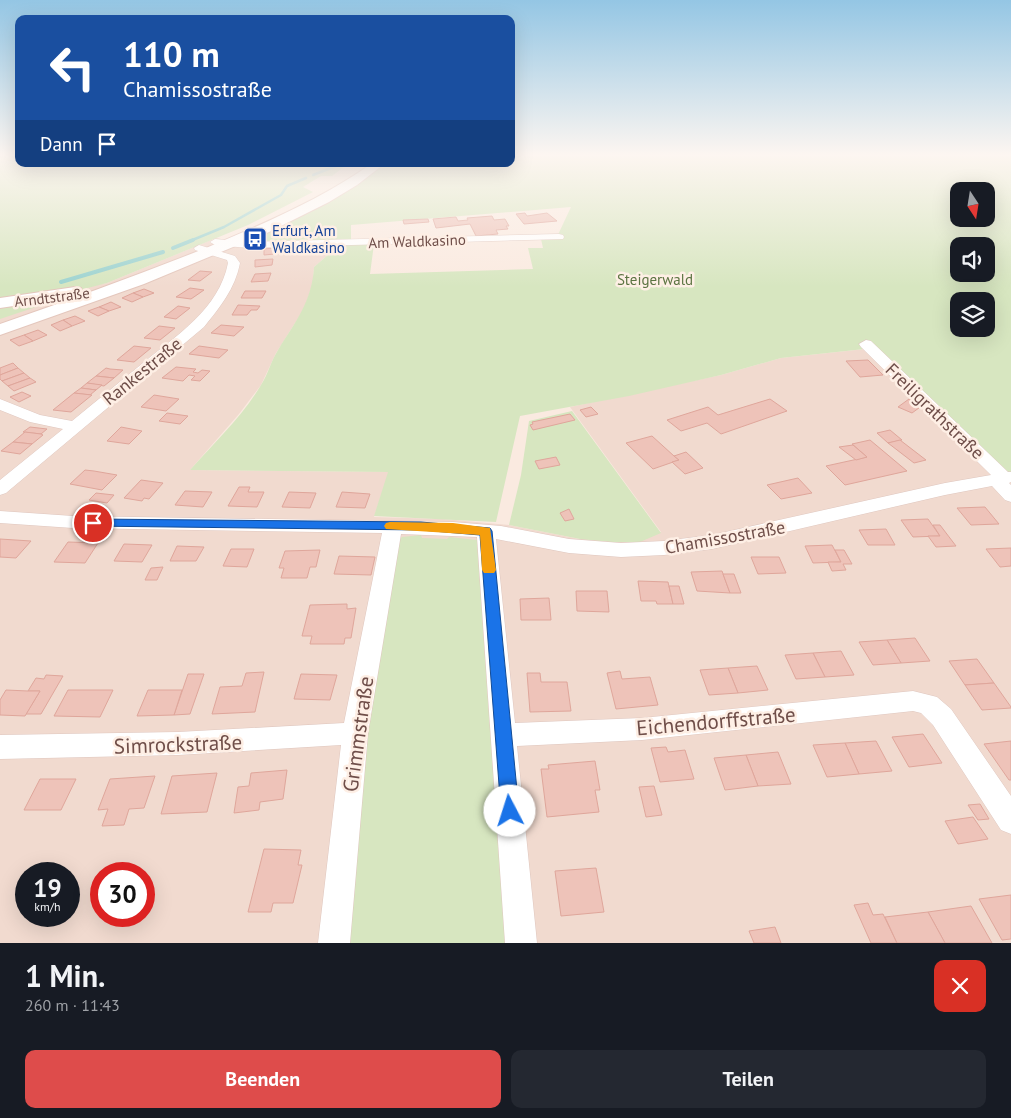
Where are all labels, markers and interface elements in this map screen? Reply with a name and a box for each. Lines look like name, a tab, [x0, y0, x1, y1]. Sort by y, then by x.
text: 110 m	[123, 31, 220, 77]
icon: left	[40, 35, 105, 100]
text: Chamissostraße	[123, 75, 272, 103]
icon: arrive	[93, 130, 121, 158]
text: Dann	[40, 132, 83, 156]
north arrow	[950, 182, 995, 228]
map controls	[950, 182, 995, 337]
place label: Erfurt, Am Waldkasino	[272, 221, 345, 257]
bus stop icon: Erfurt, Am Waldkasino	[242, 226, 268, 252]
street label: Am Waldkasino	[368, 230, 466, 252]
button: sound	[950, 237, 995, 282]
park label: Steigerwald	[617, 270, 693, 289]
street label: Arndtstraße	[13, 283, 91, 311]
button: layers	[950, 292, 995, 337]
street label: Rankestraße	[98, 332, 186, 410]
street label: Freiligrathstraße	[881, 358, 989, 464]
pin	[72, 502, 114, 544]
icon: arrive	[79, 509, 107, 537]
street label: Chamissostraße	[663, 515, 787, 559]
street label: Grimmstraße	[337, 675, 379, 793]
street label: Eichendorffstraße	[635, 701, 797, 741]
street label: Simrockstraße	[113, 728, 243, 760]
position arrow	[483, 784, 535, 836]
speed limit sign: 30	[90, 862, 155, 927]
text: 19	[33, 872, 62, 904]
text: km/h	[34, 899, 61, 914]
text: 1 Min.	[25, 956, 105, 995]
button: close	[934, 960, 986, 1012]
text: 260 m · 11:43	[25, 995, 120, 1015]
button: Beenden	[25, 1050, 501, 1108]
button: Teilen	[511, 1050, 986, 1108]

